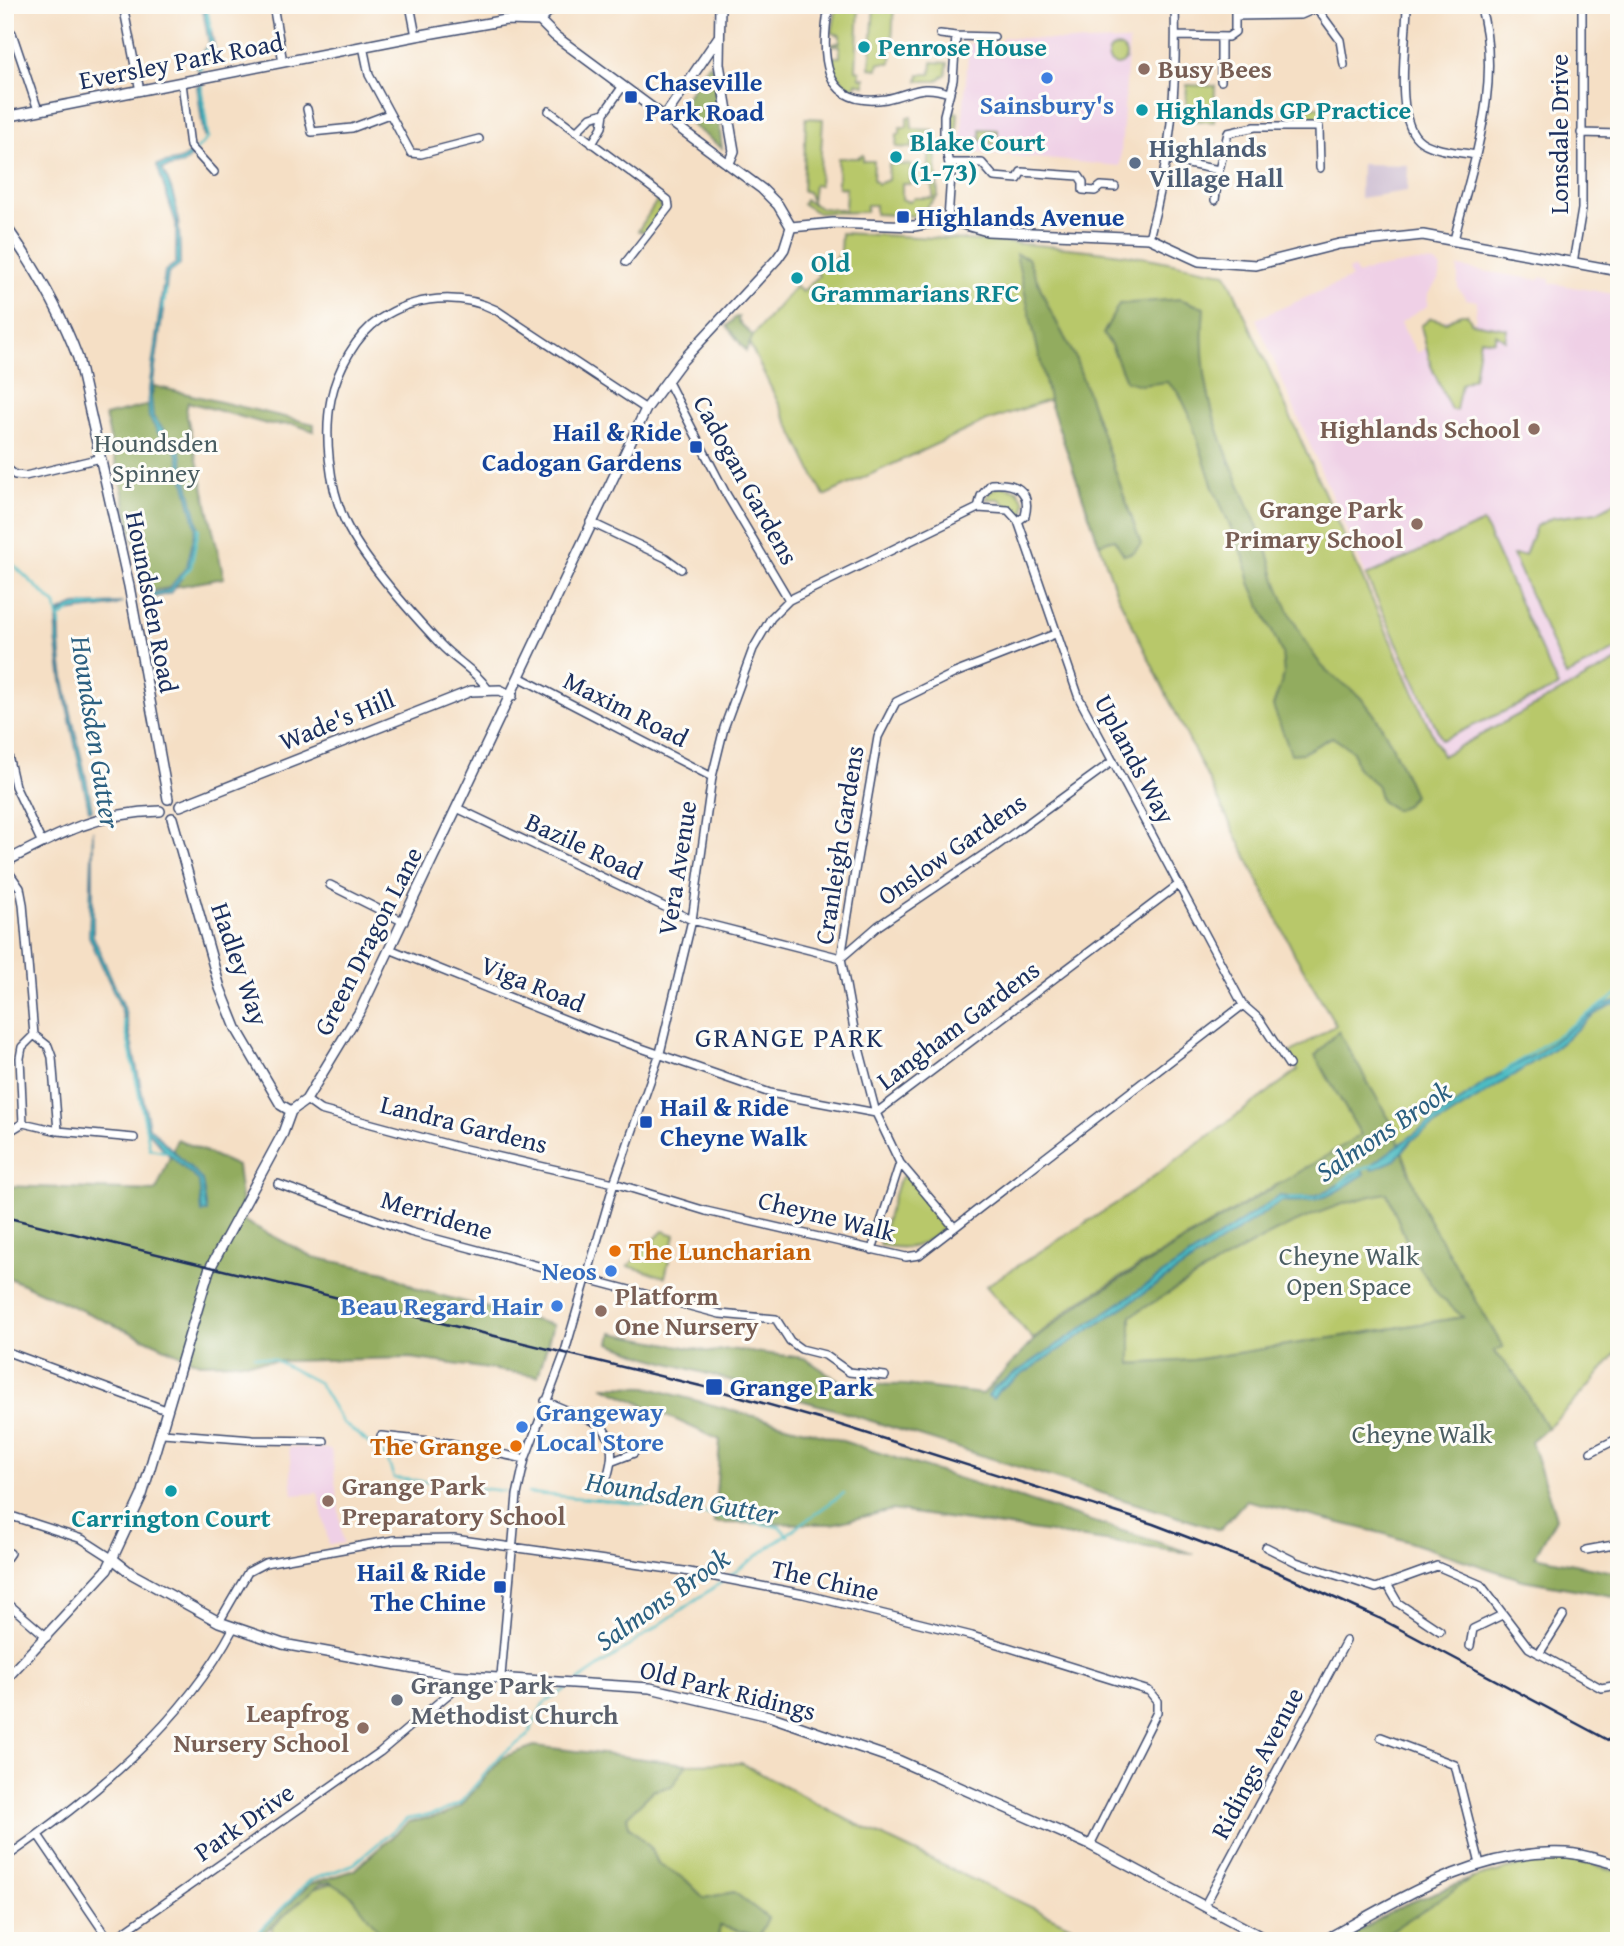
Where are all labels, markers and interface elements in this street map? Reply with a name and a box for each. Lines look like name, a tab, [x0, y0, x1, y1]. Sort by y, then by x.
street label: Eversley Park Road	[75, 22, 286, 99]
place label: Penrose House	[878, 27, 1047, 66]
marker: Penrose House	[856, 39, 872, 55]
place label: Busy Bees	[1158, 49, 1272, 88]
street label: Lonsdale Drive	[1539, 54, 1578, 214]
marker: Busy Bees	[1136, 61, 1152, 77]
place label: Chaseville Park Road	[645, 62, 764, 131]
marker: Sainsbury's	[1039, 70, 1055, 86]
place label: Sainsbury's	[980, 85, 1114, 124]
marker: Chaseville Park Road	[623, 89, 639, 105]
place label: Highlands GP Practice	[1156, 90, 1411, 129]
marker: Highlands GP Practice	[1134, 102, 1150, 118]
place label: Blake Court (1-73)	[910, 122, 1046, 191]
place label: Highlands Village Hall	[1149, 128, 1284, 197]
marker: Blake Court (1-73)	[888, 149, 904, 165]
marker: Highlands Village Hall	[1127, 155, 1143, 171]
place label: Highlands Avenue	[917, 197, 1125, 236]
marker: Highlands Avenue	[895, 209, 911, 225]
place label: Old Grammarians RFC	[811, 243, 1020, 312]
marker: Old Grammarians RFC	[789, 270, 805, 286]
street label: Cadogan Gardens	[684, 388, 809, 572]
place label: Highlands School	[1320, 409, 1520, 448]
place label: Hail & Ride Cadogan Gardens	[482, 412, 682, 481]
marker: Highlands School	[1526, 421, 1542, 437]
park label: Houndsden Spinney	[94, 423, 218, 492]
marker: Hail & Ride Cadogan Gardens	[688, 439, 704, 455]
place label: Grange Park Primary School	[1225, 489, 1403, 558]
street label: Houndsden Road	[116, 508, 189, 696]
marker: Grange Park Primary School	[1409, 516, 1425, 532]
water label: Houndsden Gutter	[61, 632, 132, 833]
street label: Maxim Road	[557, 660, 696, 757]
street label: Wade's Hill	[273, 679, 400, 760]
street label: Uplands Way	[1085, 687, 1186, 830]
street label: Cranleigh Gardens	[804, 743, 873, 947]
street label: Onslow Gardens	[869, 783, 1034, 915]
street label: Vera Avenue	[647, 798, 706, 938]
street label: Bazile Road	[519, 801, 649, 890]
street label: Green Dragon Lane	[303, 840, 432, 1042]
street label: Hadley Way	[201, 897, 280, 1031]
street label: Viga Road	[475, 945, 591, 1022]
street label: Langham Gardens	[868, 950, 1047, 1099]
district label: GRANGE PARK	[695, 1016, 885, 1057]
water label: Salmons Brook	[1307, 1070, 1459, 1191]
street label: Landra Gardens	[376, 1084, 552, 1163]
place label: Hail & Ride Cheyne Walk	[660, 1087, 808, 1156]
marker: Hail & Ride Cheyne Walk	[638, 1114, 654, 1130]
street label: Merridene	[376, 1179, 498, 1250]
street label: Cheyne Walk	[754, 1180, 901, 1252]
place label: The Luncharian	[629, 1231, 812, 1270]
park label: Cheyne Walk Open Space	[1279, 1236, 1420, 1305]
marker: The Luncharian	[607, 1243, 623, 1259]
place label: Neos	[542, 1251, 597, 1290]
marker: Neos	[603, 1263, 619, 1279]
place label: Platform One Nursery	[615, 1276, 759, 1345]
place label: Beau Regard Hair	[341, 1286, 543, 1325]
marker: Beau Regard Hair	[549, 1298, 565, 1314]
marker: Platform One Nursery	[593, 1303, 609, 1319]
place label: Grange Park	[730, 1367, 874, 1406]
marker: Grange Park	[704, 1377, 724, 1397]
place label: Grangeway Local Store	[536, 1392, 664, 1461]
park label: Cheyne Walk	[1352, 1414, 1493, 1453]
marker: Grangeway Local Store	[514, 1419, 530, 1435]
place label: The Grange	[370, 1426, 502, 1465]
marker: The Grange	[508, 1438, 524, 1454]
water label: Houndsden Gutter	[582, 1459, 783, 1534]
place label: Grange Park Preparatory School	[342, 1466, 566, 1535]
marker: Carrington Court	[163, 1483, 179, 1499]
marker: Grange Park Preparatory School	[320, 1493, 336, 1509]
place label: Carrington Court	[71, 1498, 271, 1537]
water label: Salmons Brook	[586, 1537, 738, 1660]
street label: The Chine	[767, 1548, 883, 1611]
place label: Hail & Ride The Chine	[357, 1552, 486, 1621]
marker: Hail & Ride The Chine	[492, 1579, 508, 1595]
street label: Old Park Ridings	[636, 1649, 820, 1730]
place label: Grange Park Methodist Church	[411, 1665, 619, 1734]
street label: Ridings Avenue	[1200, 1680, 1313, 1846]
marker: Grange Park Methodist Church	[389, 1692, 405, 1708]
place label: Leapfrog Nursery School	[173, 1693, 349, 1762]
marker: Leapfrog Nursery School	[355, 1720, 371, 1736]
street label: Park Drive	[186, 1773, 302, 1870]

